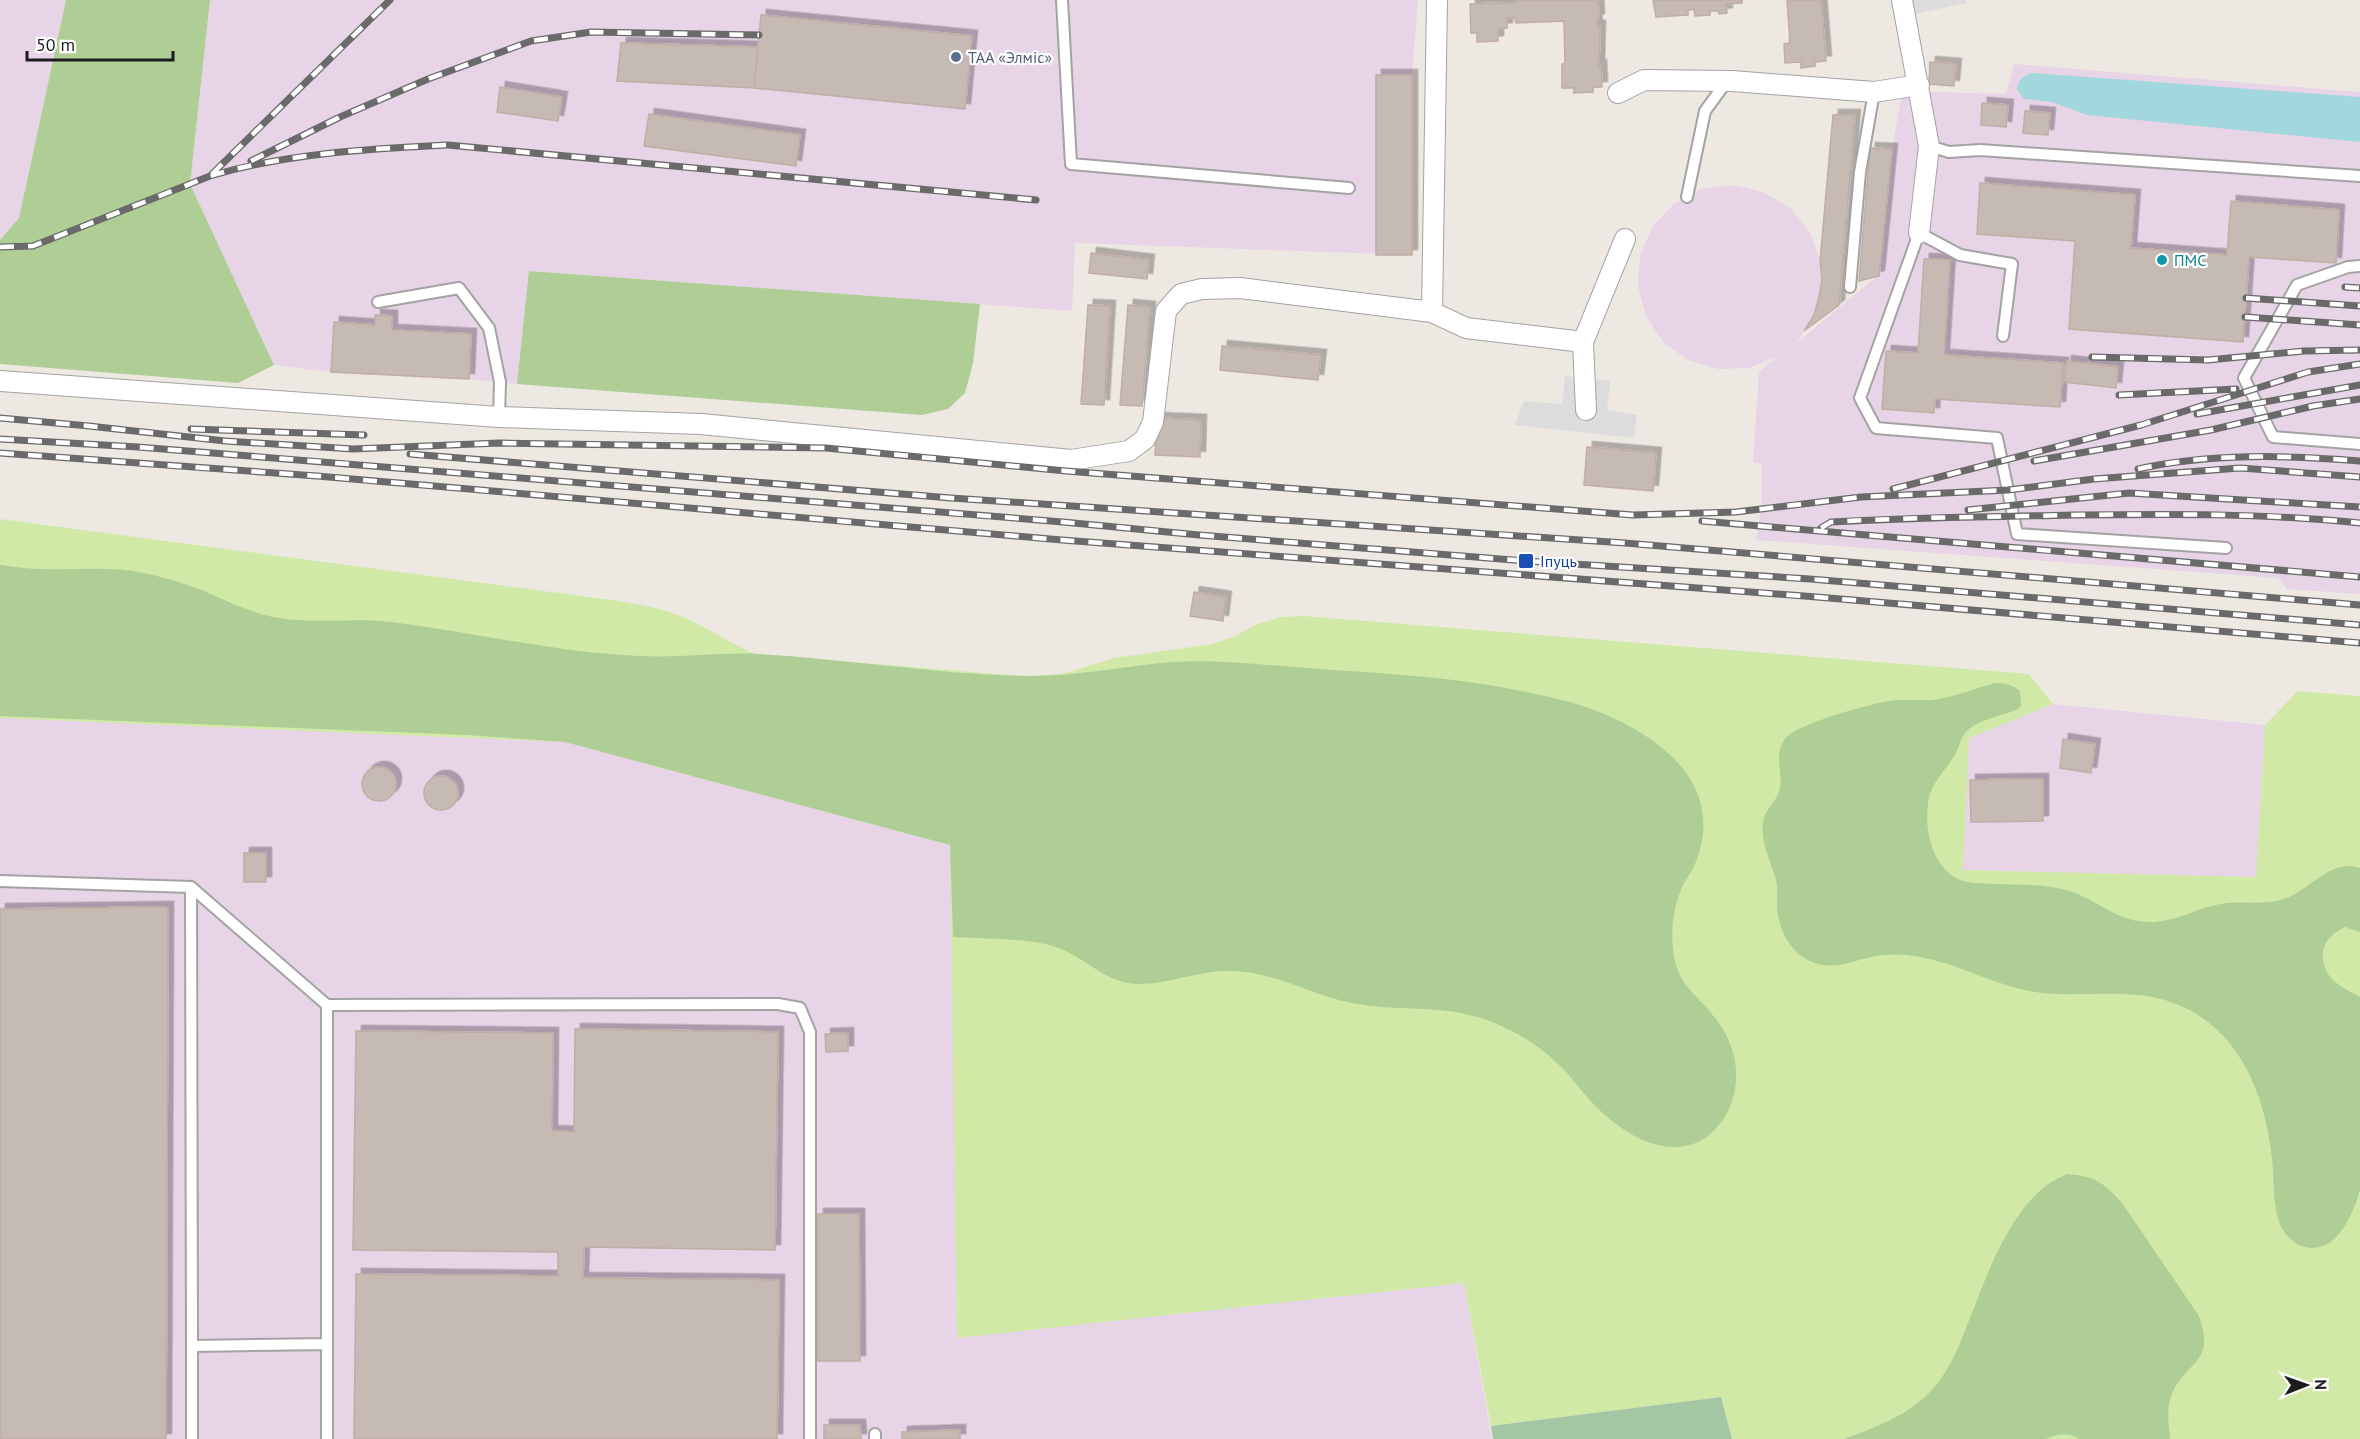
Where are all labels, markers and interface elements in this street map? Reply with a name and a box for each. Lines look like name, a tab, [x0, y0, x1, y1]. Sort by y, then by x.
scale bar	[27, 24, 172, 62]
text: 50 m	[36, 33, 75, 56]
place label: ТАА «Элміс»	[968, 47, 1052, 67]
marker: ТАА «Элміс»	[949, 50, 963, 64]
place label: ПМС	[2174, 250, 2206, 270]
marker: ПМС	[2155, 253, 2169, 267]
place label: Іпуць	[1540, 551, 1577, 571]
marker: Іпуць	[1517, 552, 1535, 570]
north arrow	[2276, 1355, 2336, 1415]
text: N	[2311, 1379, 2331, 1390]

